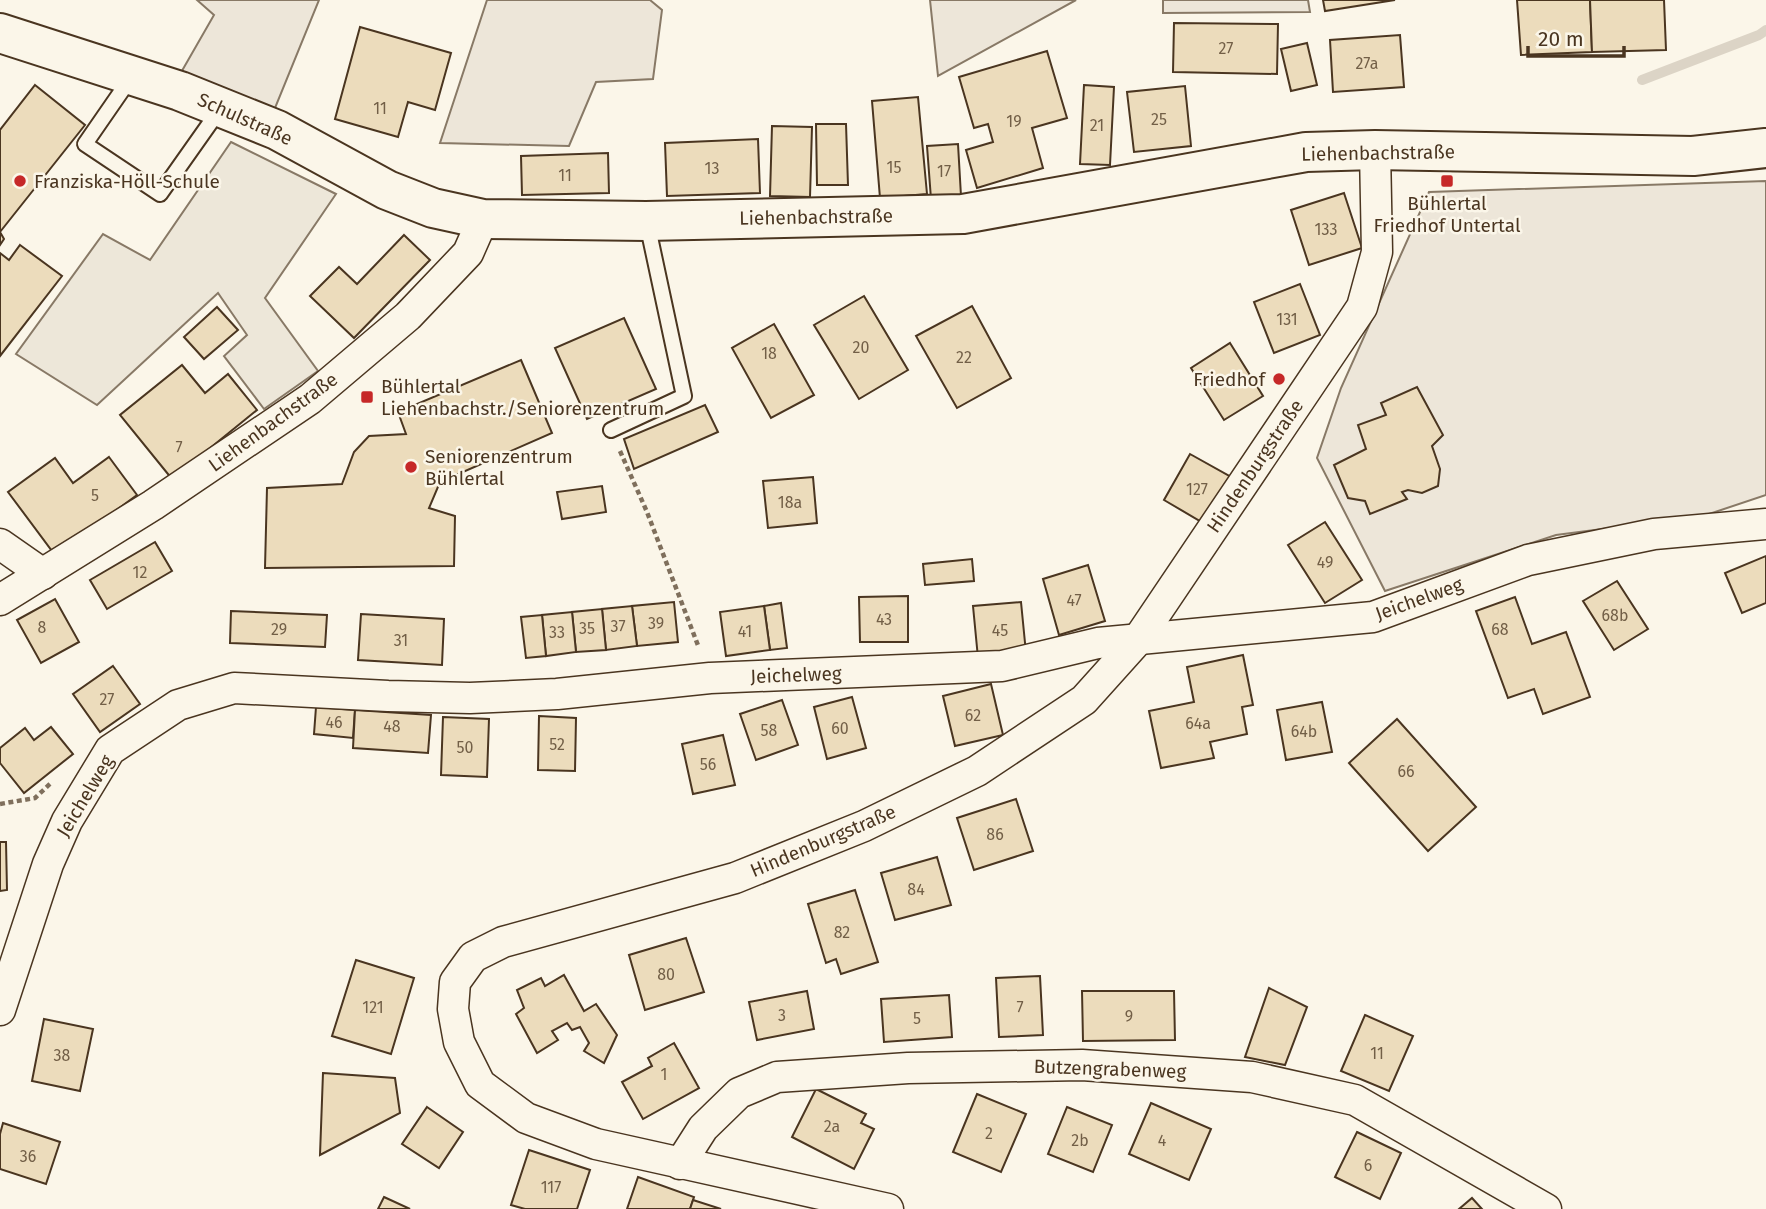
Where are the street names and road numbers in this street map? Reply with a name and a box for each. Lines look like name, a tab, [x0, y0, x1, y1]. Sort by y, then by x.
street label: Schulstraße	[194, 88, 296, 150]
street label: Liehenbachstraße	[1301, 140, 1455, 166]
street label: Liehenbachstraße	[739, 204, 893, 230]
street label: Liehenbachstraße	[204, 367, 342, 477]
street label: Hindenburgstraße	[1202, 395, 1308, 537]
street label: Jeichelweg	[1372, 573, 1466, 625]
street label: Jeichelweg	[750, 662, 842, 688]
street label: Jeichelweg	[52, 751, 118, 841]
street label: Hindenburgstraße	[747, 800, 899, 882]
street label: Butzengrabenweg	[1033, 1055, 1187, 1083]

